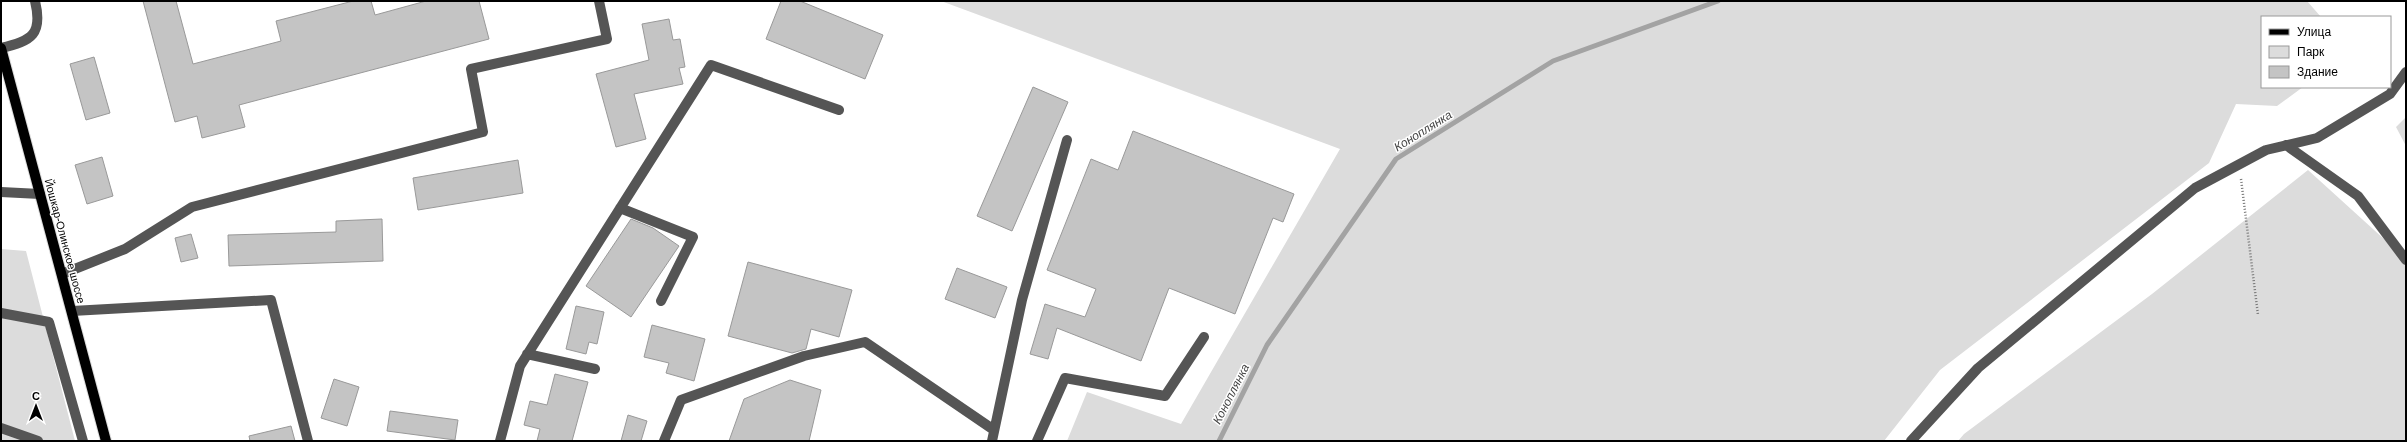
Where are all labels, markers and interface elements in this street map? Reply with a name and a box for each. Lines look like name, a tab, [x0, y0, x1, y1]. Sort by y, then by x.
legend	[2261, 16, 2391, 88]
text: Улица	[2297, 25, 2331, 39]
text: Парк	[2297, 45, 2325, 59]
text: Здание	[2297, 65, 2338, 79]
water label: Коноплянка	[1391, 107, 1455, 154]
street label: Йошкар-Олинское шоссе	[43, 177, 87, 305]
water label: Коноплянка	[1210, 361, 1252, 426]
north arrow	[16, 386, 56, 426]
text: С	[32, 390, 40, 402]

